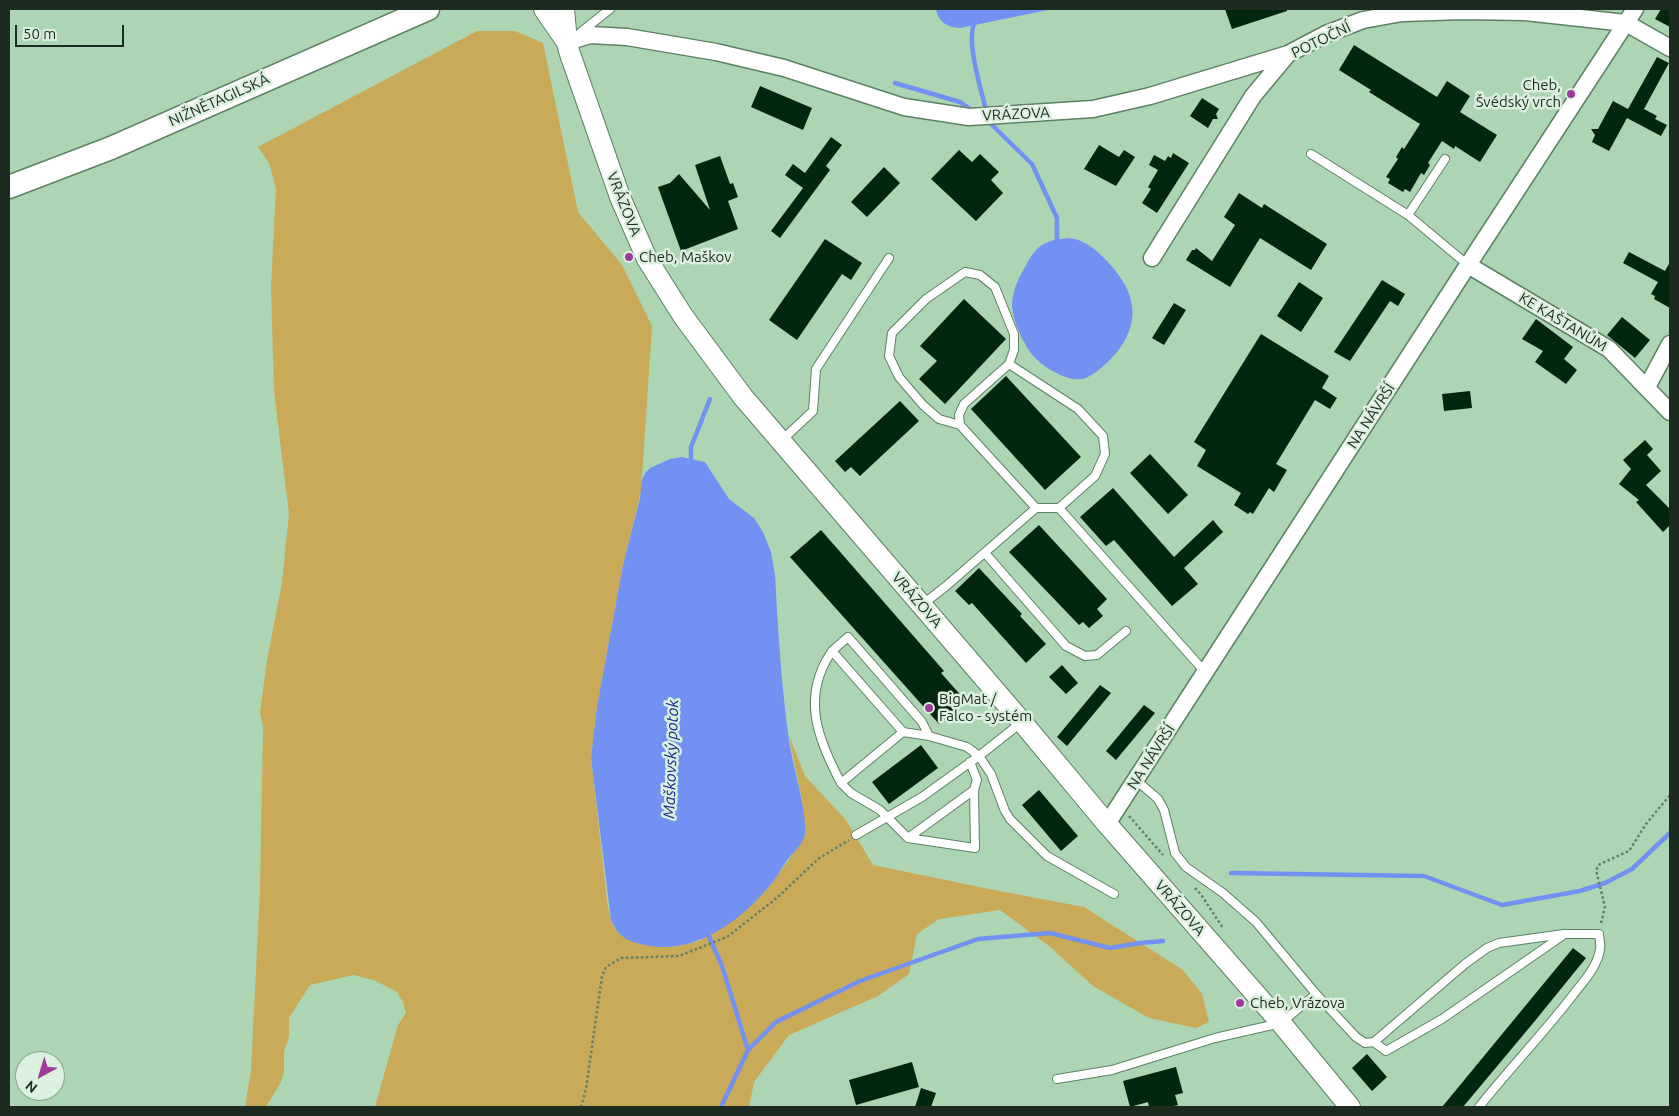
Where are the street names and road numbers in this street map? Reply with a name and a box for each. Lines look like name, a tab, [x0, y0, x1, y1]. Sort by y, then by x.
street label: POTOČNÍ	[1288, 18, 1354, 62]
street label: NIŽNĚTAGILSKÁ	[166, 70, 272, 130]
street label: VRÁZOVA	[982, 103, 1050, 125]
street label: VRÁZOVA	[603, 169, 645, 239]
street label: KE KAŠTANŮM	[1516, 289, 1610, 355]
street label: NA NÁVRŠÍ	[1343, 380, 1399, 452]
street label: VRÁZOVA	[888, 569, 946, 631]
street label: NA NÁVRŠÍ	[1123, 721, 1179, 793]
street label: VRÁZOVA	[1151, 877, 1209, 939]

